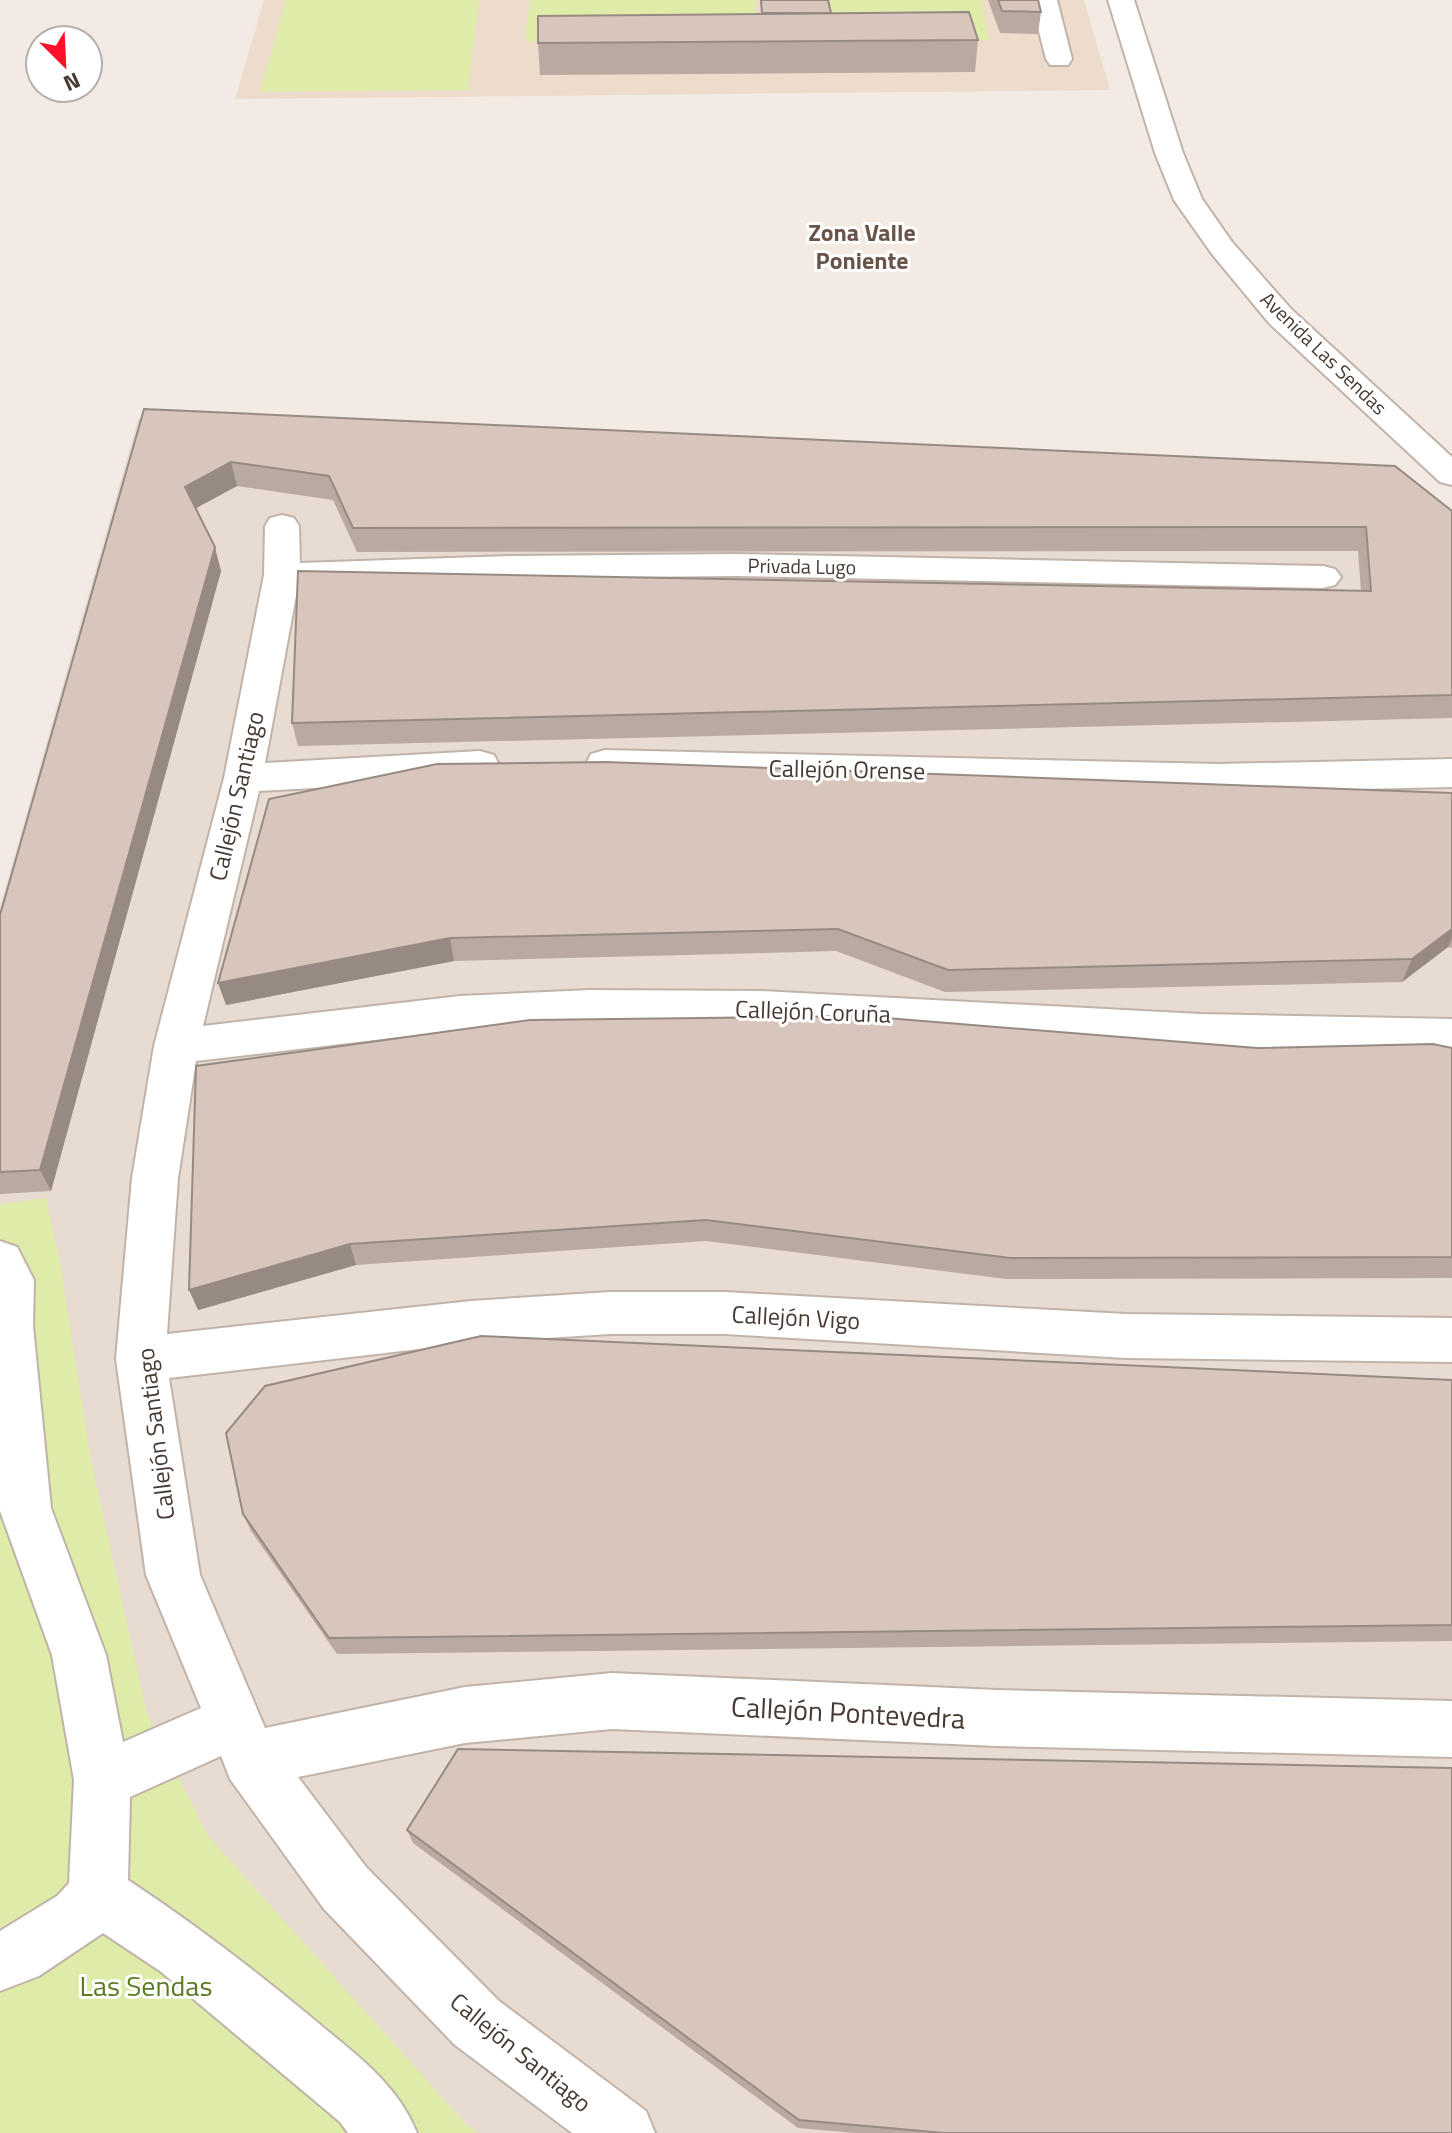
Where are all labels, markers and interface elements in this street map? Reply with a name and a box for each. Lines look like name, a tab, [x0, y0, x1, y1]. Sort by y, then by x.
north arrow	[24, 24, 104, 104]
text: N	[58, 64, 86, 101]
district label: Zona Valle Poniente	[808, 214, 916, 278]
street label: Avenida Las Sendas	[1253, 284, 1395, 422]
street label: Privada Lugo	[747, 550, 857, 582]
street label: Callejón Santiago	[199, 708, 273, 884]
street label: Callejón Orense	[768, 750, 926, 788]
street label: Callejón Coruña	[734, 990, 892, 1032]
street label: Callejón Vigo	[731, 1296, 861, 1338]
street label: Callejón Santiago	[127, 1346, 183, 1522]
street label: Callejón Pontevedra	[730, 1684, 966, 1740]
park label: Las Sendas	[80, 1964, 212, 2007]
street label: Callejón Santiago	[442, 1984, 600, 2120]

